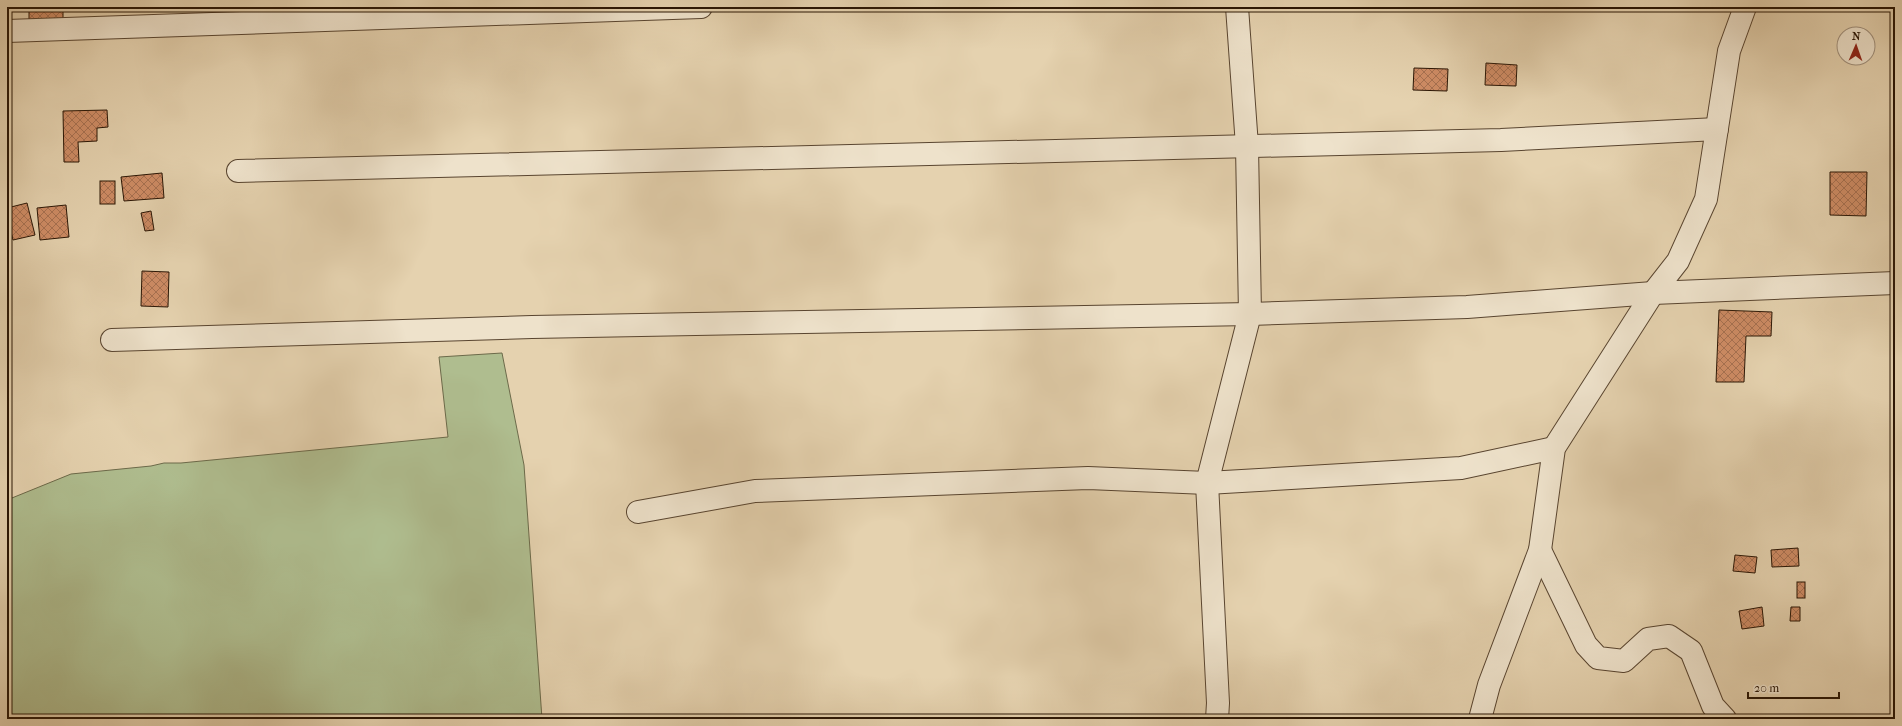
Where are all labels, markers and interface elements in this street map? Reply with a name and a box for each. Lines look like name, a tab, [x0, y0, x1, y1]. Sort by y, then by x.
north arrow	[1836, 26, 1876, 66]
text: N	[1852, 30, 1861, 43]
scale bar	[1748, 674, 1839, 700]
text: 20 m	[1754, 681, 1779, 695]

